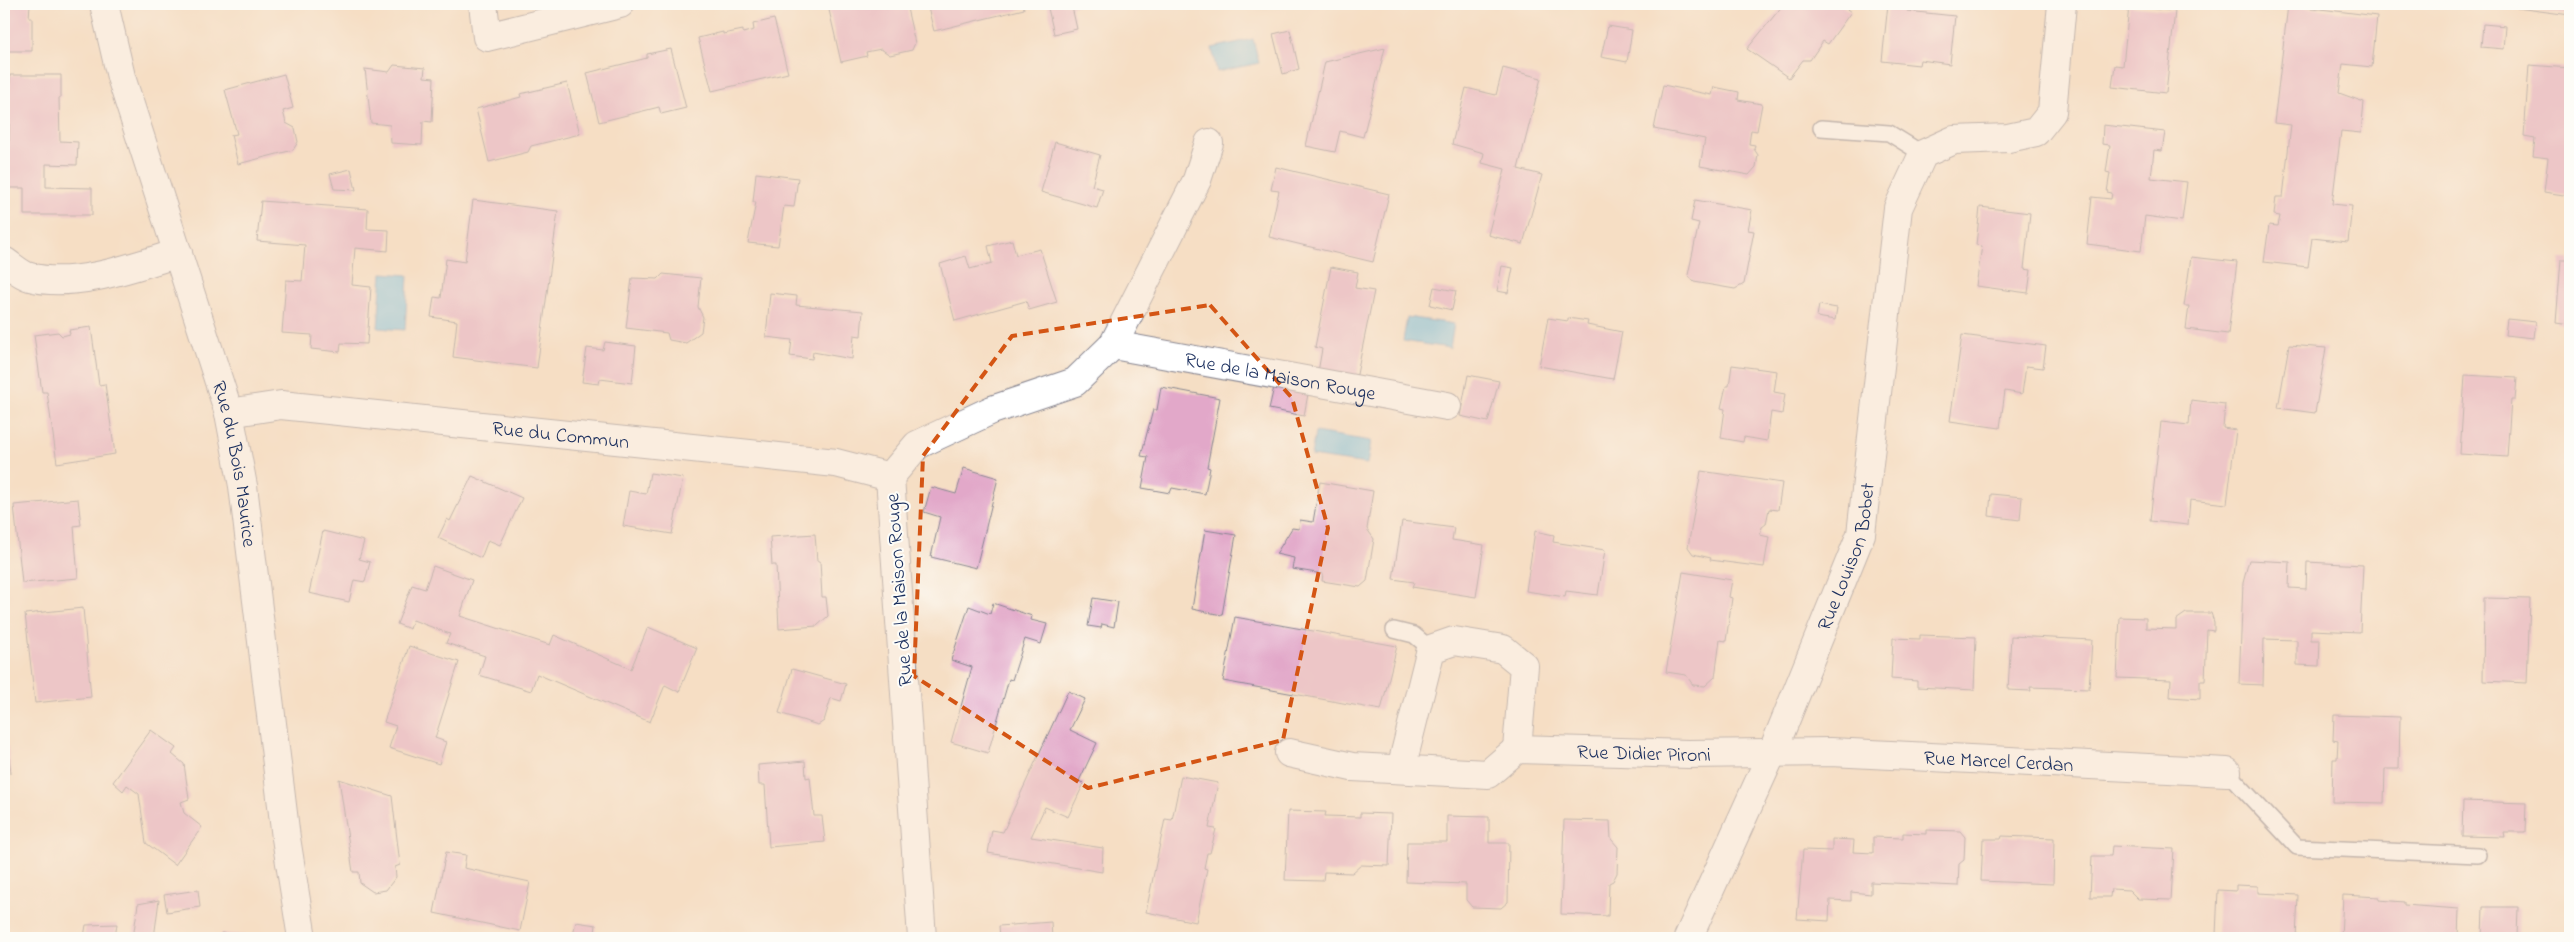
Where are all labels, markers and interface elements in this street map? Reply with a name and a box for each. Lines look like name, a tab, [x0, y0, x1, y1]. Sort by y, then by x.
street label: Rue de la Maison Rouge	[1182, 346, 1378, 410]
street label: Rue du Bois Maurice	[203, 378, 262, 549]
street label: Rue du Commun	[491, 415, 631, 458]
street label: Rue Louison Bobet	[1811, 481, 1884, 636]
street label: Rue de la Maison Rouge	[879, 492, 923, 687]
street label: Rue Didier Pironi	[1577, 739, 1711, 771]
street label: Rue Marcel Cerdan	[1923, 745, 2074, 781]

